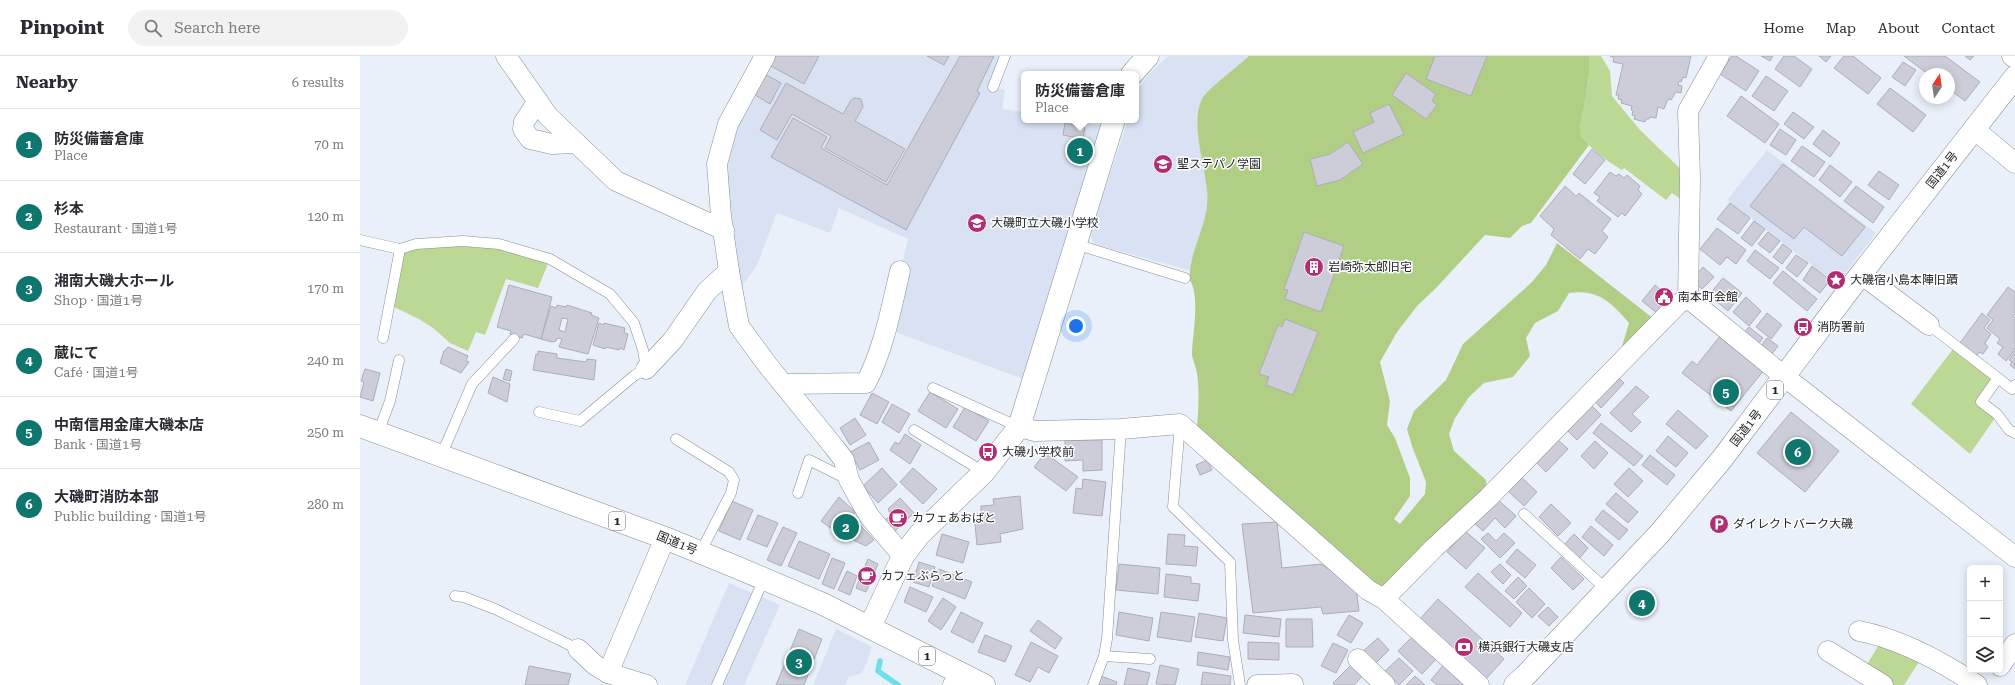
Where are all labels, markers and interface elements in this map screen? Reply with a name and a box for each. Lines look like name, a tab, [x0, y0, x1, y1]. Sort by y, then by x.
search box	[128, 10, 408, 46]
text: Pinpoint	[20, 16, 104, 39]
icon: search	[142, 17, 164, 39]
text: Search here	[174, 19, 260, 37]
text: Home	[1763, 20, 1804, 36]
text: Map	[1826, 20, 1856, 36]
text: About	[1878, 20, 1920, 36]
text: Contact	[1942, 20, 1995, 36]
north arrow	[1919, 68, 1955, 104]
popup	[1021, 71, 1139, 123]
text: Nearby	[16, 72, 78, 92]
text: 6 results	[292, 75, 344, 90]
text: 防災備蓄倉庫	[1035, 82, 1125, 100]
text: Place	[1035, 100, 1069, 115]
text: 防災備蓄倉庫	[54, 130, 144, 148]
pin: 1	[1067, 136, 1093, 166]
text: 1	[25, 137, 33, 152]
text: 70 m	[314, 137, 344, 152]
text: Place	[54, 148, 88, 163]
street label: 国道1号	[1923, 149, 1961, 191]
school or university icon: 聖ステパノ学園	[1152, 153, 1174, 175]
place label: 聖ステパノ学園	[1177, 157, 1261, 171]
text: 杉本	[54, 200, 84, 218]
text: 2	[25, 209, 33, 224]
text: 120 m	[307, 209, 344, 224]
school or university icon: 大磯町立大磯小学校	[966, 212, 988, 234]
place label: 大磯町立大磯小学校	[991, 216, 1099, 230]
text: Restaurant · 国道1号	[54, 221, 178, 236]
building icon: 岩崎弥太郎旧宅	[1303, 256, 1325, 278]
place label: 岩崎弥太郎旧宅	[1328, 260, 1412, 274]
place icon: 大磯宿小島本陣旧蹟	[1825, 269, 1847, 291]
text: 湘南大磯大ホール	[54, 272, 174, 290]
place label: 大磯宿小島本陣旧蹟	[1850, 273, 1958, 287]
text: 3	[25, 281, 33, 296]
text: 170 m	[307, 281, 344, 296]
public building icon: 南本町会館	[1653, 286, 1675, 308]
place label: 南本町会館	[1678, 290, 1738, 304]
text: Shop · 国道1号	[54, 293, 143, 308]
your location	[1066, 316, 1086, 336]
bus stop icon: 消防署前	[1792, 316, 1814, 338]
place label: 消防署前	[1817, 320, 1865, 334]
text: 蔵にて	[54, 344, 99, 362]
text: 4	[25, 353, 33, 368]
text: 240 m	[307, 353, 344, 368]
text: Café · 国道1号	[54, 365, 139, 380]
pin: 5	[1713, 377, 1739, 407]
road number: 1	[1767, 381, 1783, 399]
street label: 国道1号	[1727, 407, 1765, 449]
text: 中南信用金庫大磯本店	[54, 416, 204, 434]
text: 5	[25, 425, 33, 440]
text: 250 m	[307, 425, 344, 440]
text: Bank · 国道1号	[54, 437, 142, 452]
pin: 6	[1785, 437, 1811, 467]
bus stop icon: 大磯小学校前	[977, 441, 999, 463]
place label: 大磯小学校前	[1002, 445, 1074, 459]
text: 大磯町消防本部	[54, 488, 159, 506]
text: 6	[25, 497, 33, 512]
text: 280 m	[307, 497, 344, 512]
cafe icon: カフェあおばと	[887, 507, 909, 529]
text: Public building · 国道1号	[54, 509, 207, 524]
place label: カフェあおばと	[912, 511, 996, 525]
road number: 1	[609, 512, 625, 530]
pin: 2	[833, 512, 859, 542]
parking icon: ダイレクトバーク大磯	[1708, 513, 1730, 535]
place label: ダイレクトバーク大磯	[1733, 517, 1853, 531]
street label: 国道1号	[655, 529, 699, 557]
cafe icon: カフェぶらっと	[856, 565, 878, 587]
map controls	[1967, 565, 2003, 673]
button: +	[1967, 565, 2003, 601]
place label: カフェぶらっと	[881, 569, 965, 583]
pin: 4	[1629, 588, 1655, 618]
button: −	[1967, 601, 2003, 637]
bank icon: 横浜銀行大磯支店	[1453, 636, 1475, 658]
button: layers	[1967, 637, 2003, 673]
place label: 横浜銀行大磯支店	[1478, 640, 1574, 654]
pin: 3	[786, 647, 812, 677]
road number: 1	[919, 647, 935, 665]

